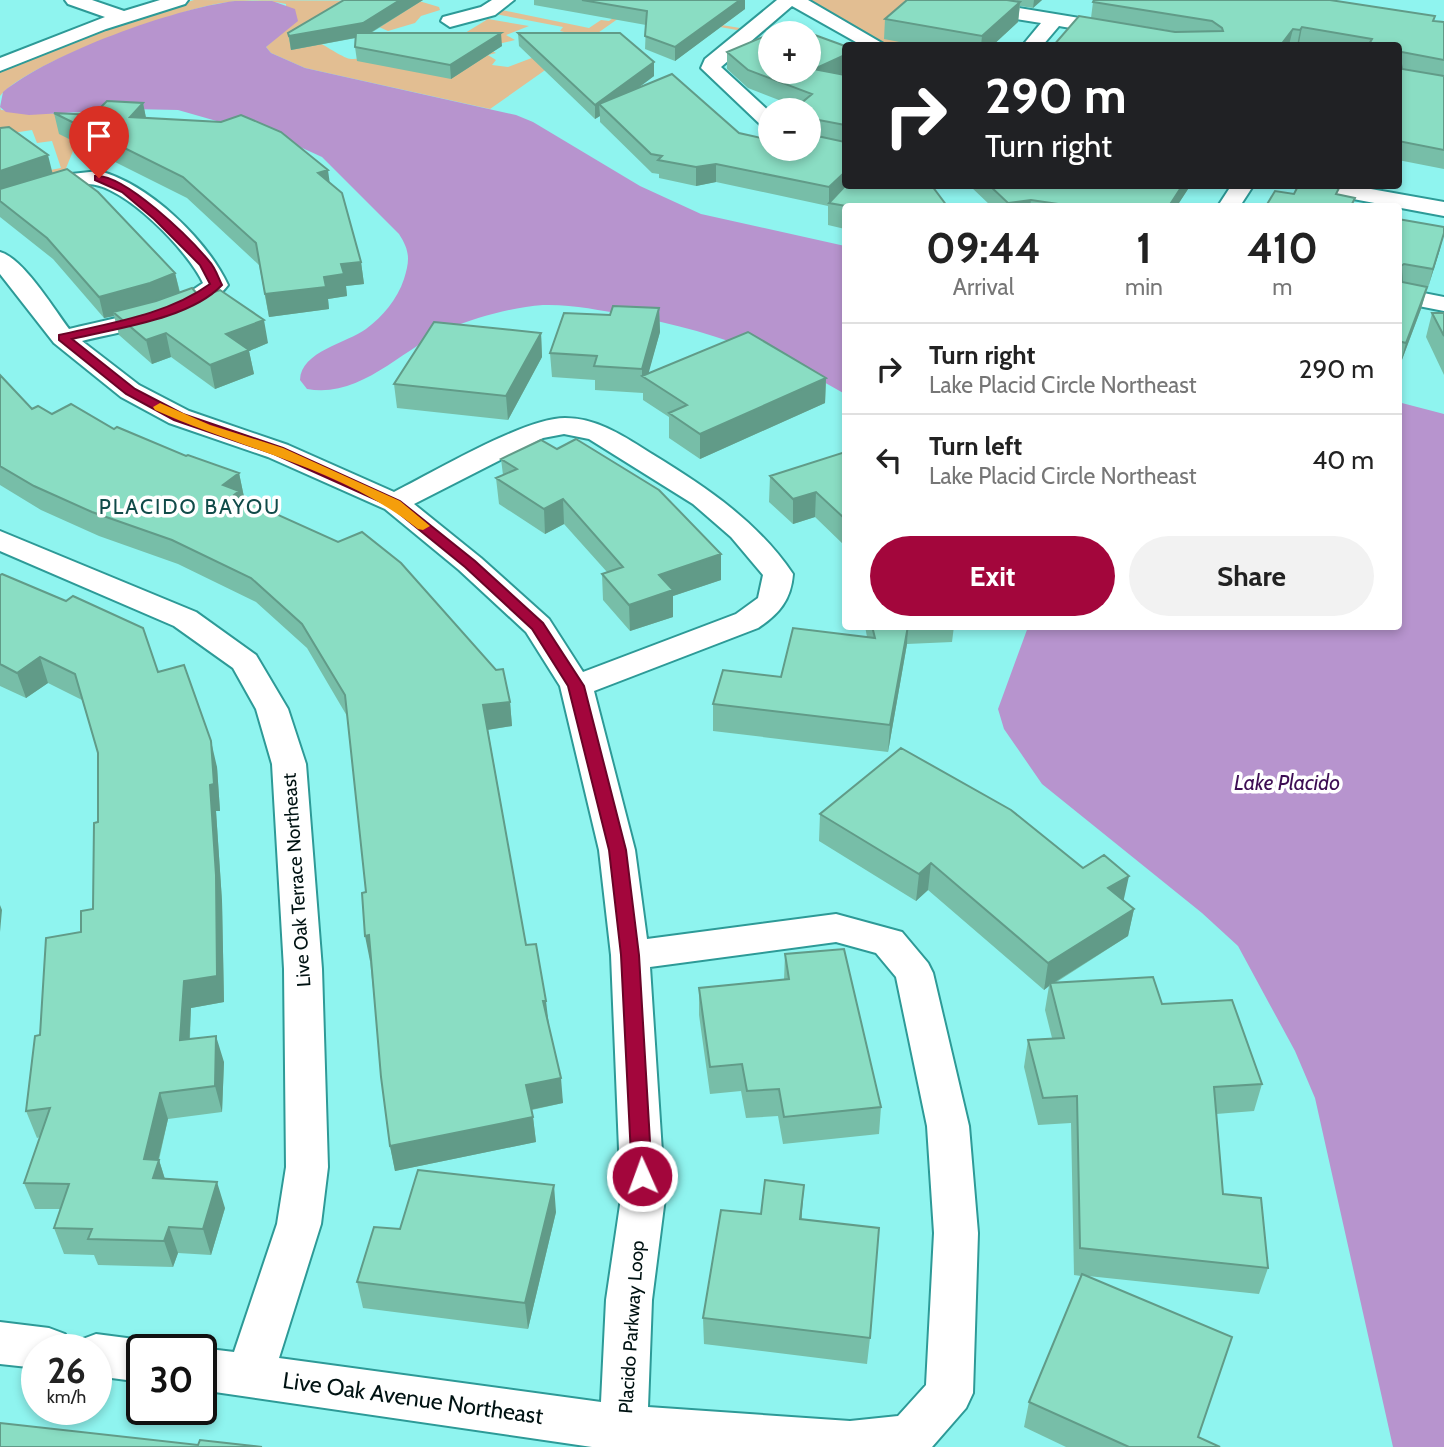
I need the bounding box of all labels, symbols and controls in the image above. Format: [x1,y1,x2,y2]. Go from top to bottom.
map controls [758,21,821,161]
button: + [758,21,821,84]
text: 290 m [985,66,1127,125]
icon: right [870,70,961,161]
button: − [758,98,821,161]
pin [69,106,129,178]
icon: arrive [80,117,118,155]
text: Turn right [985,126,1112,165]
text: 09:44 [926,222,1041,274]
text: 1 [1136,222,1152,274]
text: 410 [1247,222,1318,274]
text: Arrival [953,273,1014,301]
text: min [1125,273,1163,301]
text: m [1272,273,1293,301]
text: Turn right [929,339,1035,371]
icon: right [870,350,908,388]
text: 290 m [1299,353,1374,385]
text: Lake Placid Circle Northeast [929,371,1197,399]
text: Turn left [929,430,1022,462]
icon: left [870,441,908,479]
text: 40 m [1312,444,1374,476]
text: Lake Placid Circle Northeast [929,462,1197,490]
district label: PLACIDO BAYOU [99,494,281,519]
button: Exit [870,536,1115,616]
button: Share [1129,536,1374,616]
water label: Lake Placido [1234,770,1340,795]
street label: Live Oak Terrace Northeast [278,772,315,988]
position arrow [605,1139,679,1213]
street label: Placido Parkway Loop [614,1240,649,1414]
speed limit sign: 30 [126,1334,217,1425]
text: 26 [47,1349,86,1392]
street label: Live Oak Avenue Northeast [281,1366,545,1430]
text: km/h [47,1386,86,1408]

